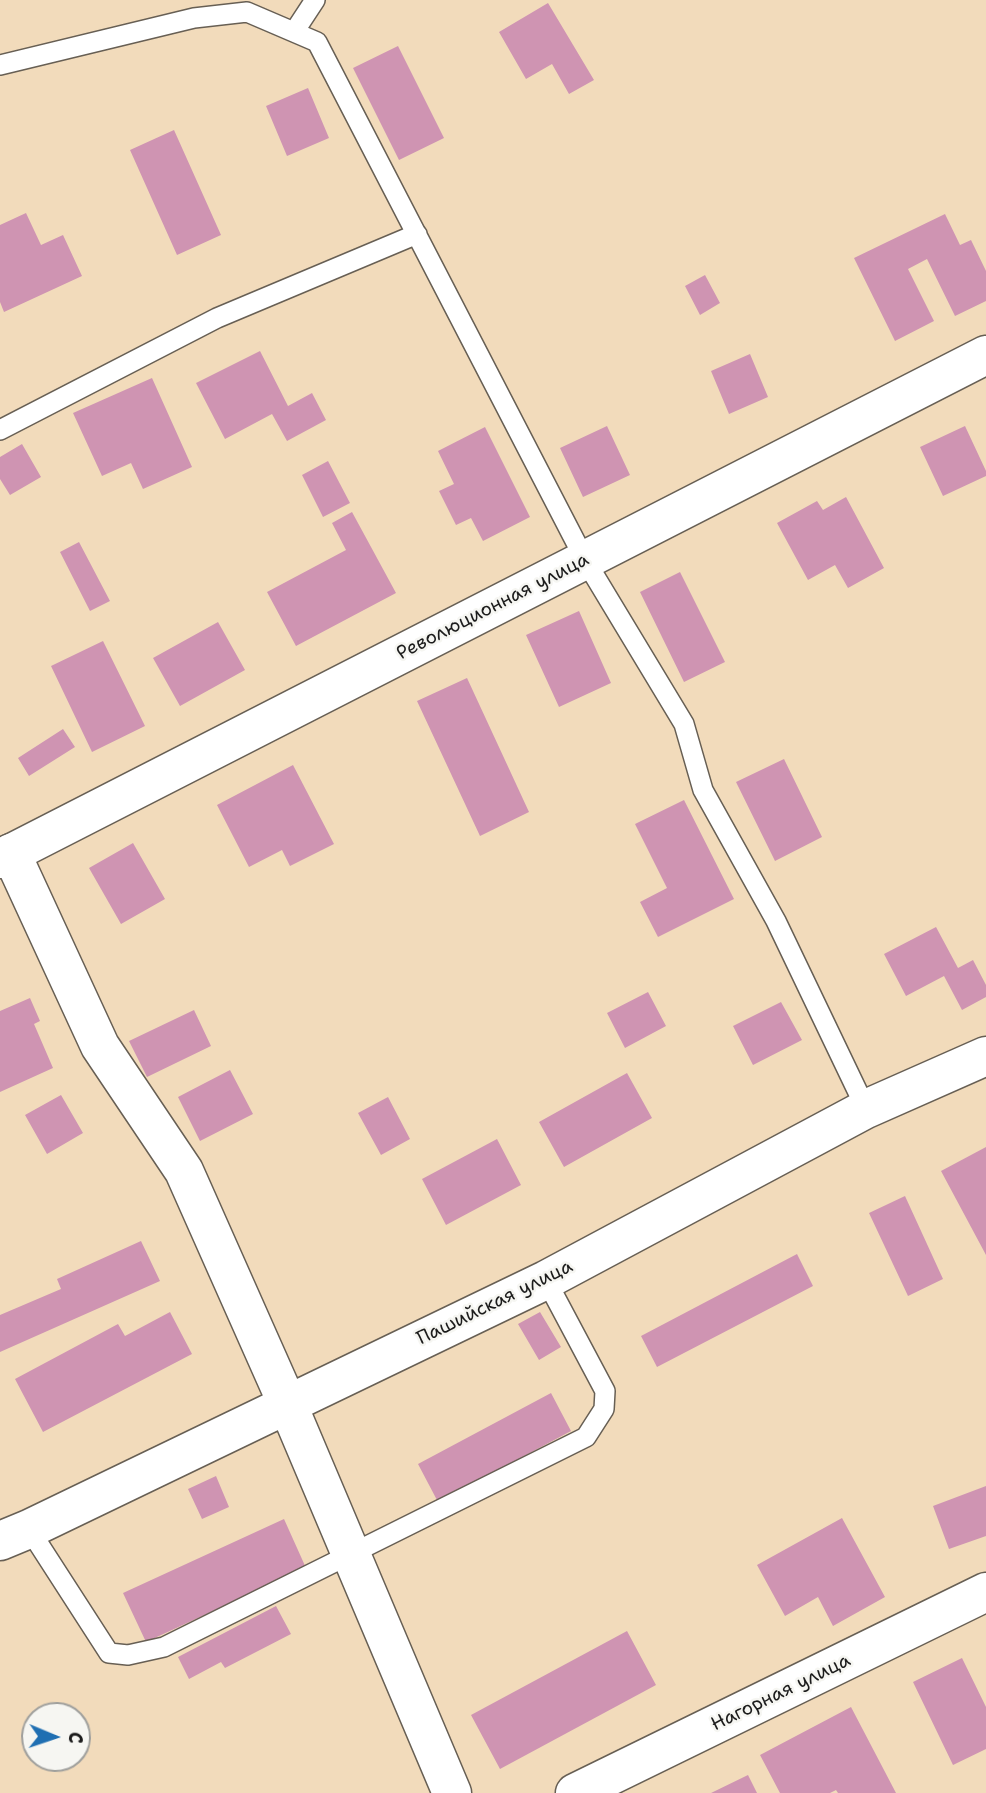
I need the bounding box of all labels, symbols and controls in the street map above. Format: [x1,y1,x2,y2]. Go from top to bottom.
street label: Революционная улица [393,549,593,665]
street label: Пашийская улица [413,1255,577,1351]
street label: Нагорная улица [708,1649,854,1737]
north arrow [21,1702,91,1772]
text: С [63,1731,88,1744]

